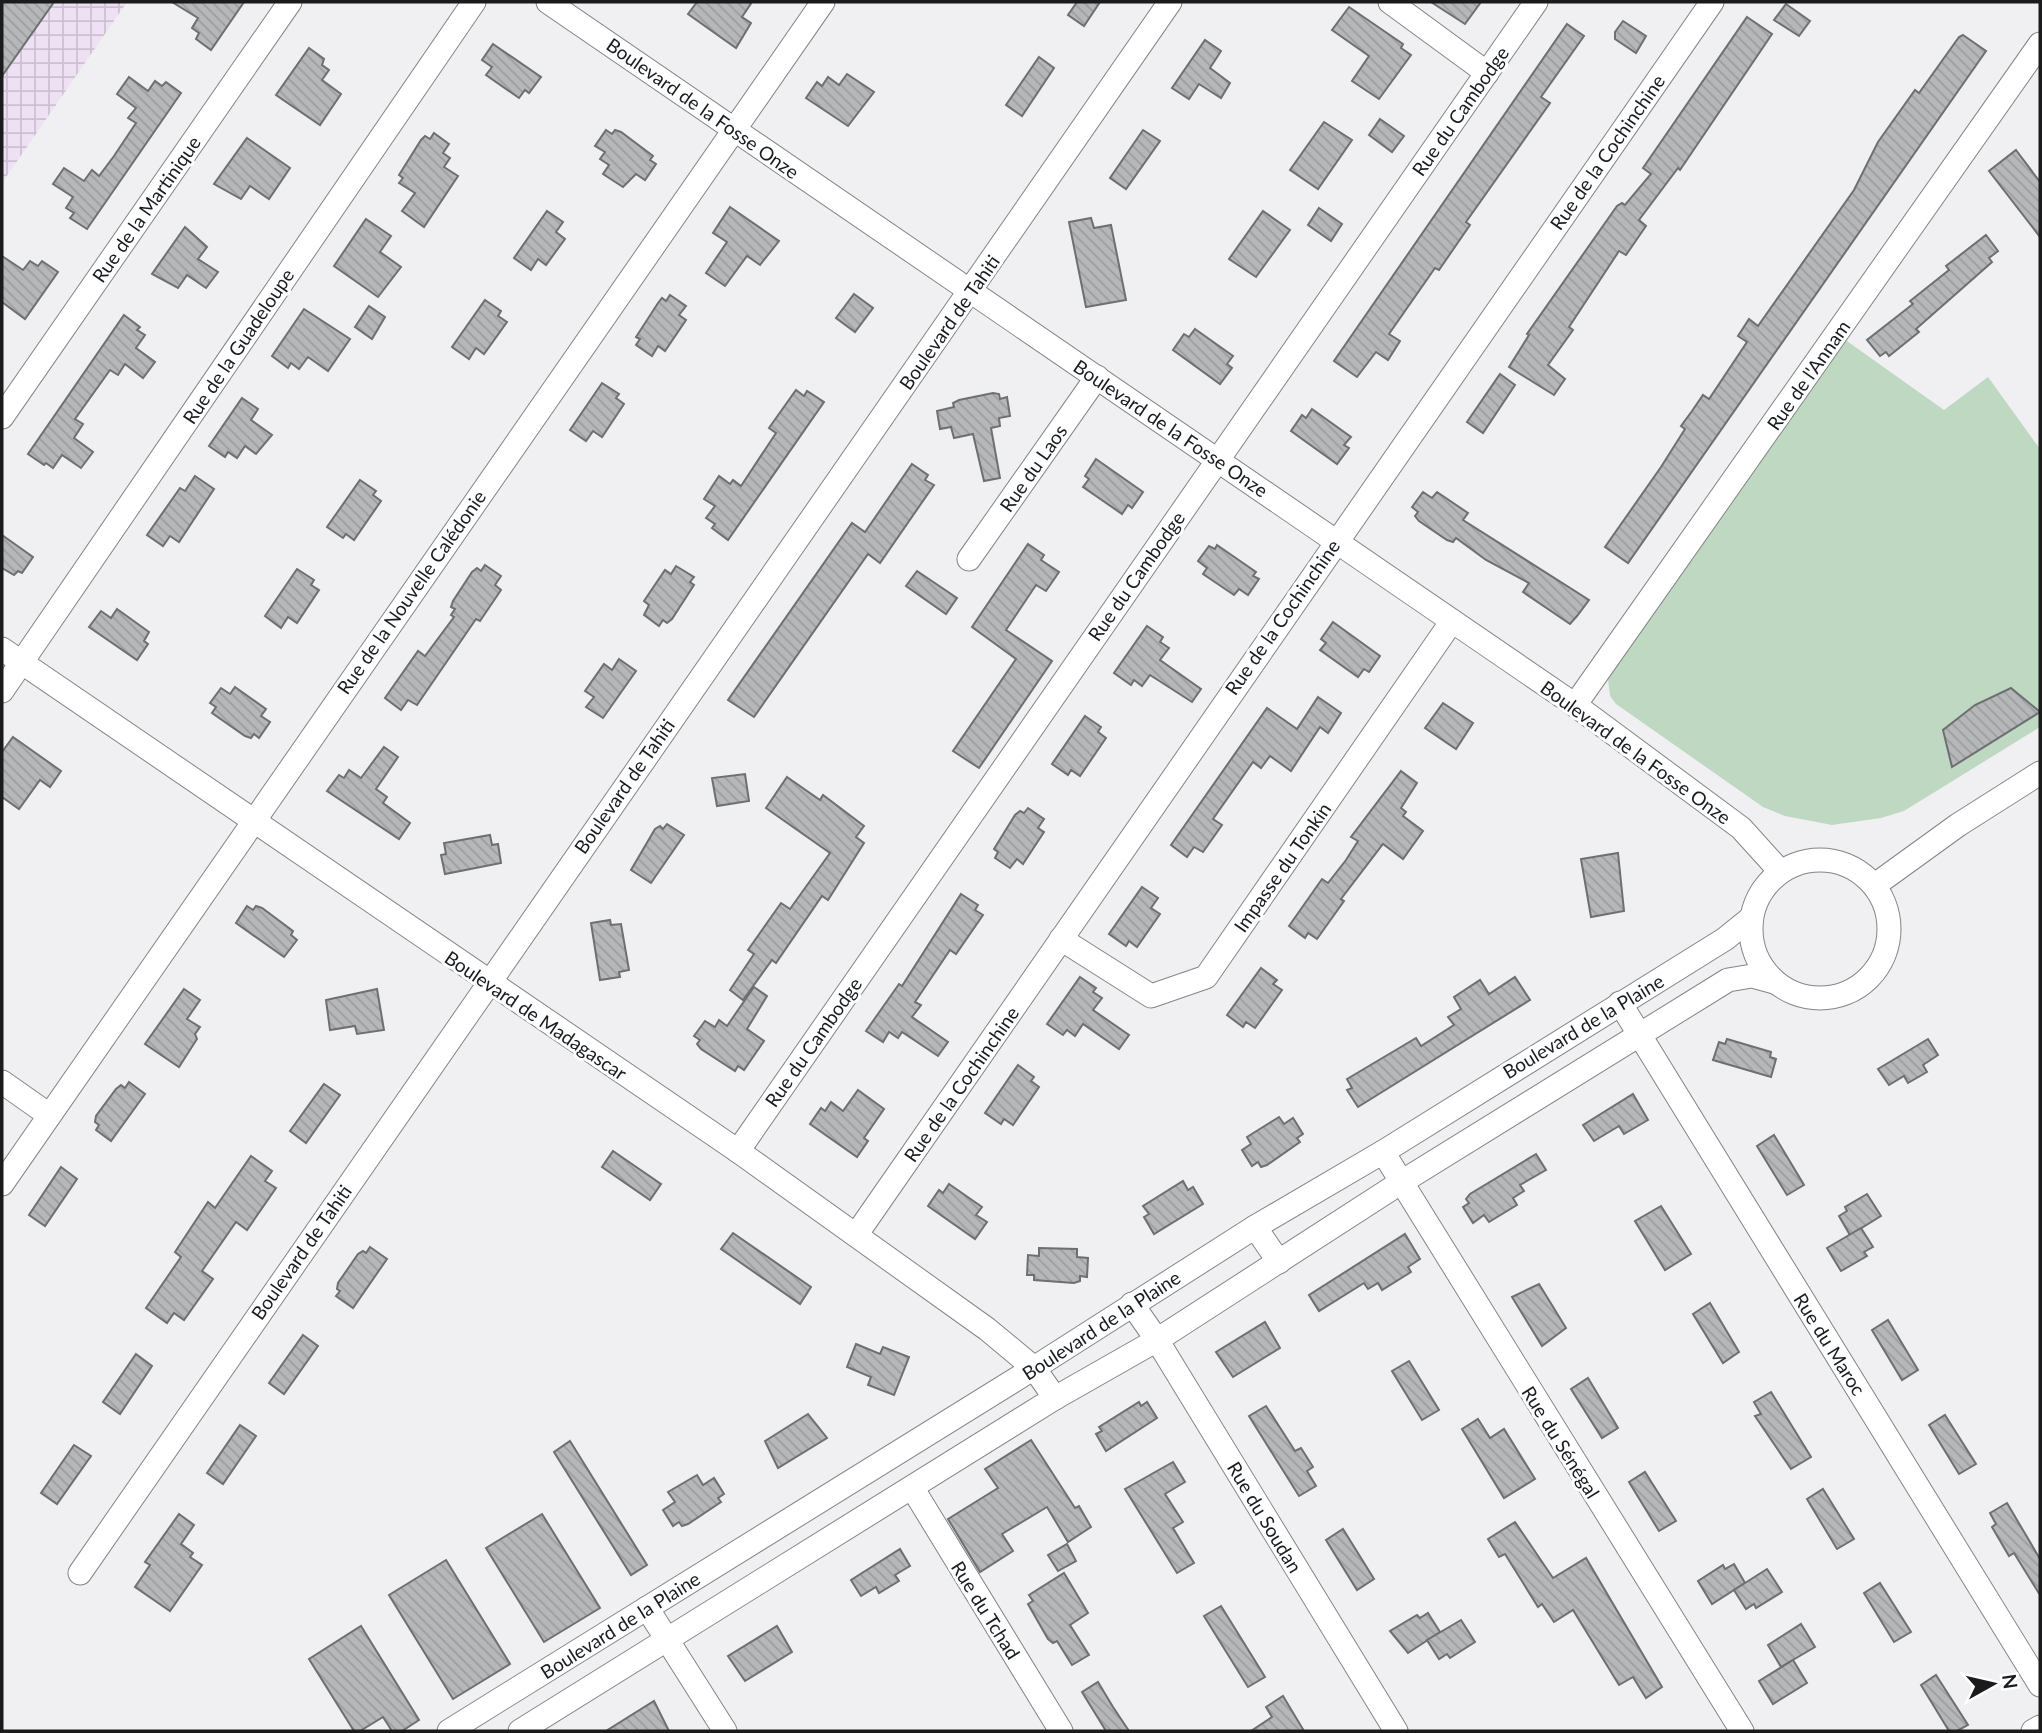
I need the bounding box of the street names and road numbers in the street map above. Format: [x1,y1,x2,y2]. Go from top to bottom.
street label: Boulevard de la Fosse Onze [602,33,804,183]
street label: Rue du Cambodge [1407,42,1513,180]
street label: Rue de la Cochinchine [1545,70,1669,234]
street label: Rue de la Martinique [87,131,205,287]
street label: Boulevard de Tahiti [894,250,1004,394]
street label: Rue de la Guadeloupe [177,264,299,428]
street label: Rue de l'Annam [1762,316,1854,434]
street label: Boulevard de la Fosse Onze [1070,354,1272,502]
street label: Rue du Laos [995,420,1071,516]
street label: Rue de la Nouvelle Calédonie [332,486,490,698]
street label: Rue du Cambodge [1083,507,1189,645]
street label: Rue de la Cochinchine [1220,535,1344,699]
street label: Boulevard de la Fosse Onze [1536,675,1736,829]
street label: Boulevard de Tahiti [569,714,679,858]
street label: Impasse du Tonkin [1229,798,1335,936]
street label: Boulevard de Madagascar [441,946,631,1084]
street label: Boulevard de la Plaine [1498,969,1668,1083]
street label: Rue du Cambodge [760,973,866,1111]
street label: Rue de la Cochinchine [899,1002,1023,1166]
street label: Boulevard de Tahiti [246,1180,356,1324]
street label: Boulevard de la Plaine [1018,1265,1184,1385]
street label: Rue du Maroc [1789,1289,1871,1399]
street label: Rue du Sénégal [1517,1382,1605,1502]
street label: Rue du Soudan [1223,1457,1307,1577]
street label: Rue du Tchad [947,1557,1025,1663]
street label: Boulevard de la Plaine [536,1567,704,1683]

